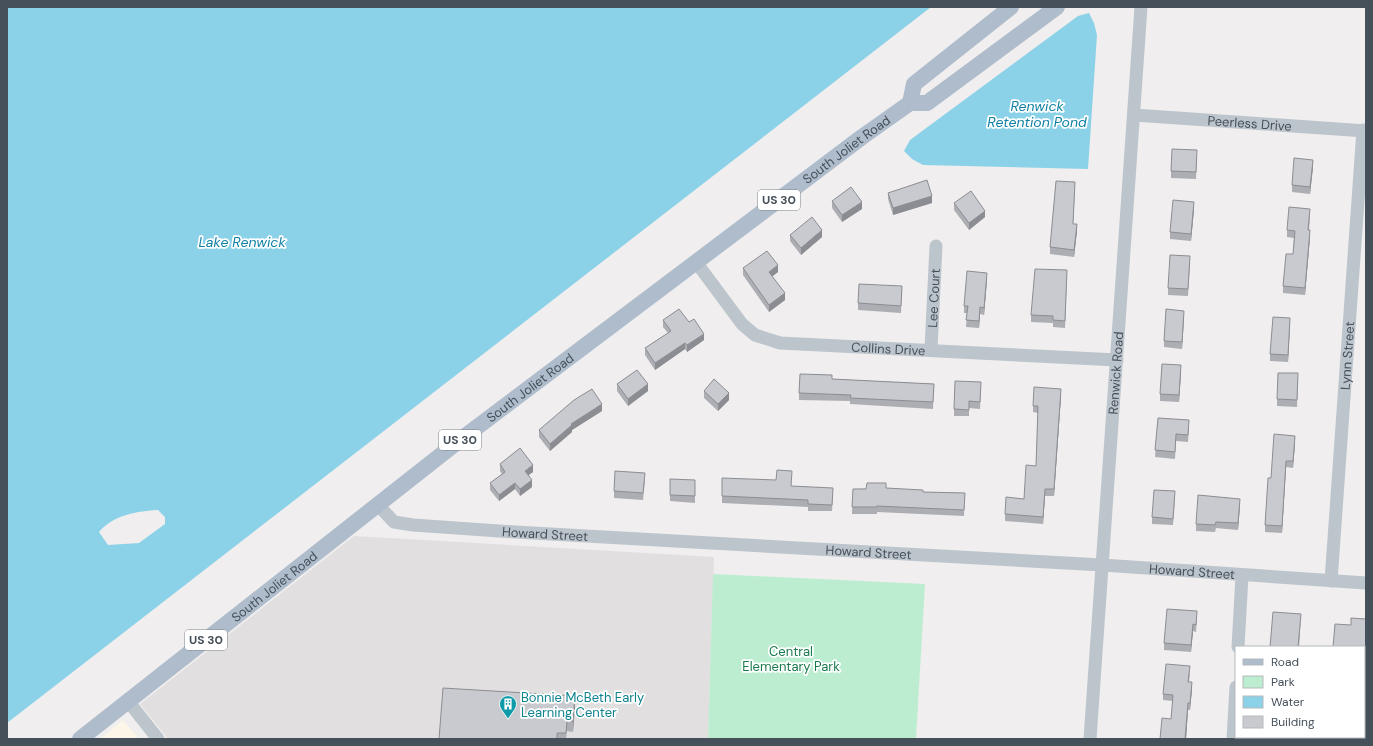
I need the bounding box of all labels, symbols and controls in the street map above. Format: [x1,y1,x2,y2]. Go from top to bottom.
water label: Renwick Retention Pond [987,97,1087,131]
street label: South Joliet Road [799,111,894,187]
street label: Peerless Drive [1207,112,1292,134]
road number: US 30 [758,190,800,210]
water label: Lake Renwick [198,233,286,251]
street label: Lee Court [924,268,943,328]
street label: Lynn Street [1336,321,1358,390]
street label: Renwick Road [1104,331,1127,415]
street label: Collins Drive [851,338,926,359]
street label: South Joliet Road [483,349,577,426]
road number: US 30 [439,430,481,450]
street label: Howard Street [502,523,589,545]
street label: Howard Street [825,541,912,563]
street label: South Joliet Road [228,547,321,625]
street label: Howard Street [1148,560,1236,583]
road number: US 30 [185,630,227,650]
park label: Central Elementary Park [742,643,840,675]
legend [1235,646,1365,738]
text: Road [1271,654,1299,670]
text: Park [1271,674,1295,690]
place label: Bonnie McBeth Early Learning Center [521,689,644,721]
building icon: Bonnie McBeth Early Learning Center [498,694,518,719]
text: Water [1271,694,1305,710]
text: Building [1271,714,1315,730]

